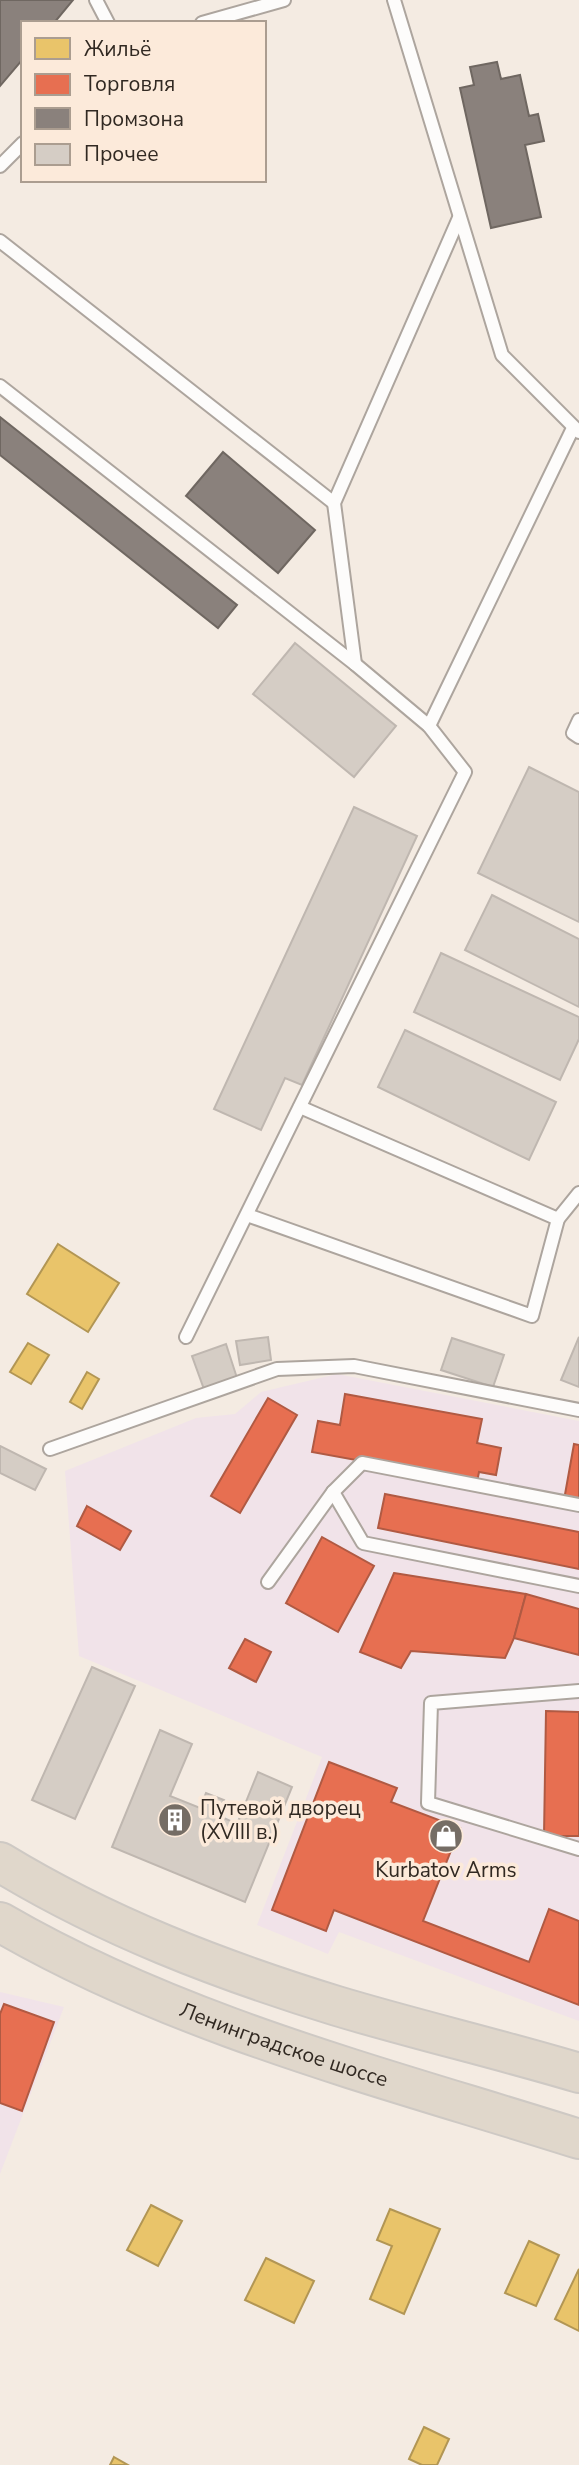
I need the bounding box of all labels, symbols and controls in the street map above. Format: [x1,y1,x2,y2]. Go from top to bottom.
legend [21,21,266,182]
text: Жильё [84,35,151,63]
text: Торговля [84,70,175,98]
text: Промзона [84,105,184,133]
text: Прочее [84,140,159,168]
place label: Путевой дворец (XVIII в.) [200,1794,361,1846]
building icon: Путевой дворец (XVIII в.) [156,1801,194,1839]
shop icon: Kurbatov Arms [427,1817,465,1855]
place label: Kurbatov Arms [375,1856,517,1884]
street label: Ленинградское шоссе [176,1996,392,2094]

